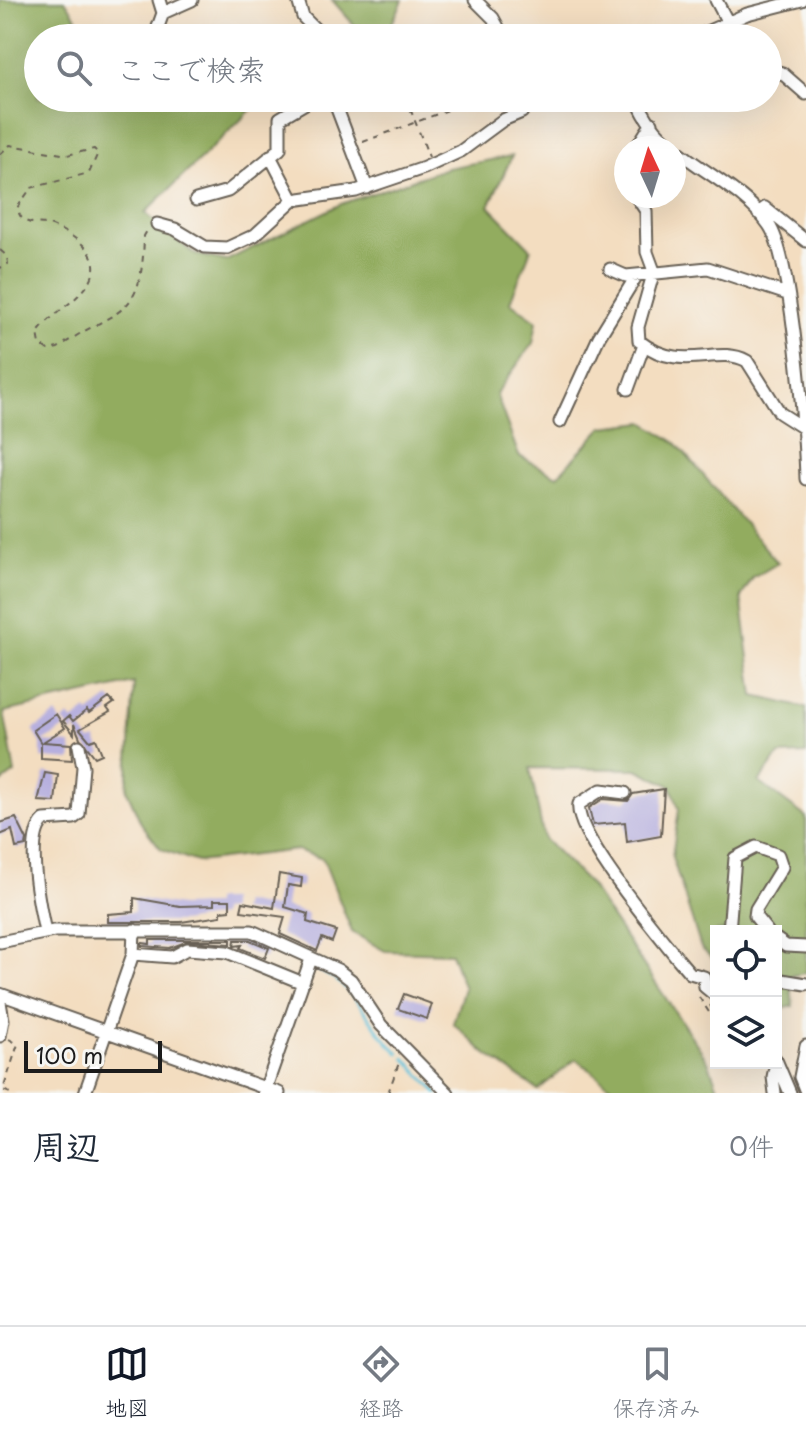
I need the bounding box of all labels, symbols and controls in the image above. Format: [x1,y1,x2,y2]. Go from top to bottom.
search box [24,24,782,112]
icon: search [52,46,96,90]
text: ここで検索 [116,46,266,91]
north arrow [614,136,686,208]
map controls [710,925,782,1069]
button: locate [710,925,782,997]
button: layers [710,997,782,1069]
scale bar [24,1037,162,1073]
text: 100 m [36,1038,103,1071]
text: 周辺 [32,1119,100,1171]
text: 0件 [729,1126,774,1165]
tab: 地図 [105,1342,149,1423]
tab: 経路 [359,1342,403,1423]
tab: 保存済み [613,1342,701,1423]

